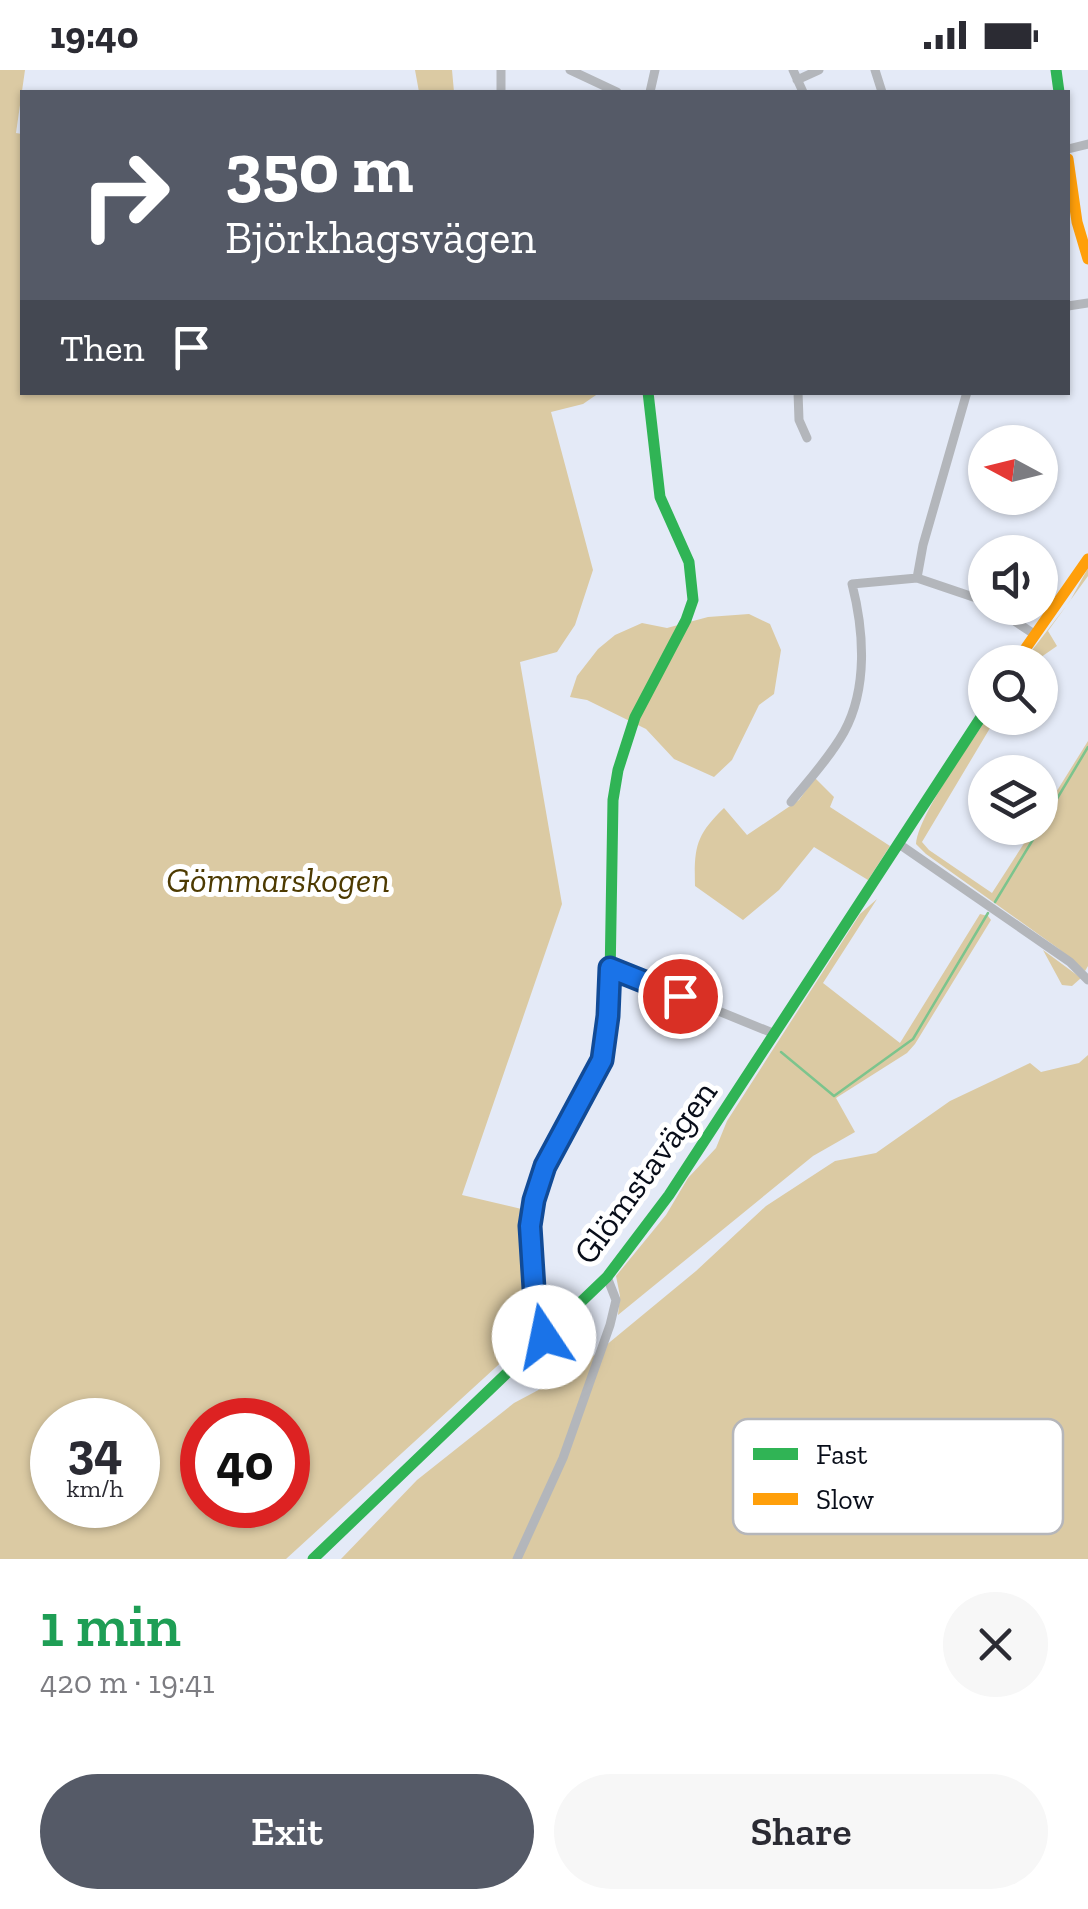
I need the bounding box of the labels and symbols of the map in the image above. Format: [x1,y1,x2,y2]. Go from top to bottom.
north arrow [968,425,1058,515]
park label: Gömmarskogen [166,859,390,901]
pin [638,954,723,1039]
street label: Glömstavägen [564,1072,726,1272]
position arrow [492,1285,596,1389]
speed limit sign: 40 [180,1398,310,1528]
legend [733,1419,1063,1534]
text: Fast [816,1438,868,1471]
text: Slow [816,1483,874,1516]

